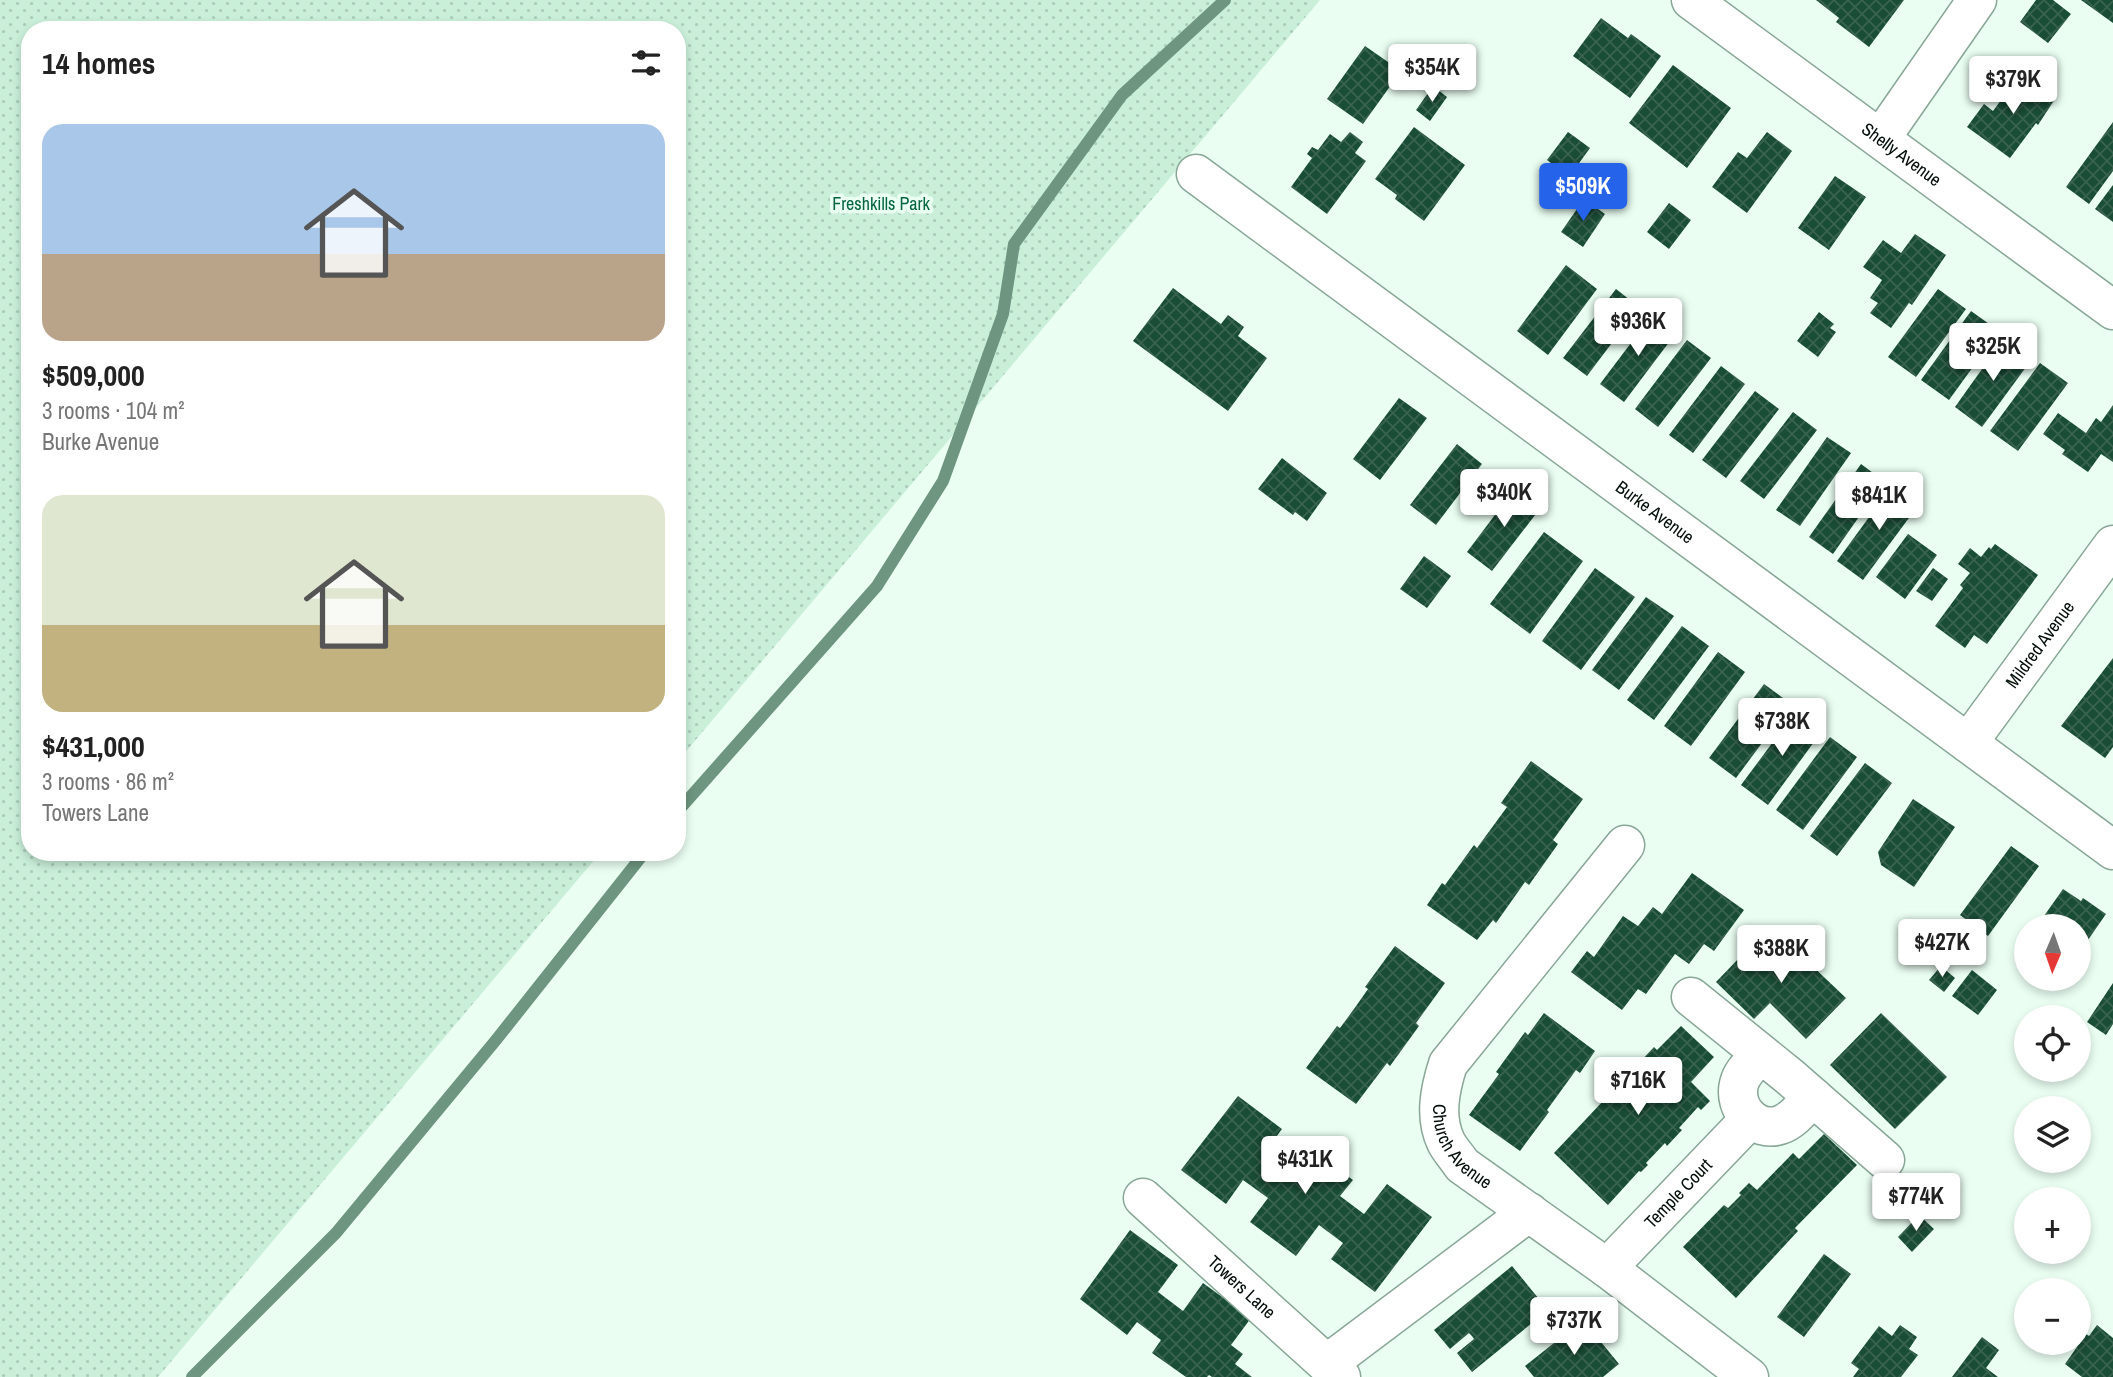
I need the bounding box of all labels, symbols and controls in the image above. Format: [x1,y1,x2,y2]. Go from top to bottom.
text: 14 homes [42,43,156,83]
icon: filters [627,44,665,82]
pin: $354K [1383,44,1481,104]
text: $354K [1404,51,1460,82]
pin: $379K [1964,57,2062,116]
text: $379K [1985,63,2041,94]
street label: Shelly Avenue [1857,116,1947,192]
pin: $509K [1534,164,1632,223]
icon: home [291,170,417,296]
text: $509K [1555,170,1611,201]
park label: Freshkills Park [832,191,930,216]
pin: $936K [1589,298,1687,358]
text: $936K [1610,305,1666,336]
pin: $325K [1944,324,2042,383]
text: $325K [1965,330,2021,361]
text: $509,000 [42,355,145,395]
text: 3 rooms · 104 m² [42,395,185,426]
text: Burke Avenue [42,426,159,457]
pin: $340K [1455,470,1553,529]
pin: $841K [1830,472,1928,532]
street label: Burke Avenue [1611,475,1699,549]
text: $340K [1476,476,1532,507]
text: $841K [1851,479,1907,510]
icon: home [291,541,417,667]
street label: Mildred Avenue [1999,596,2080,693]
pin: $738K [1733,698,1831,758]
text: $738K [1754,705,1810,736]
text: $431,000 [42,726,145,766]
text: 3 rooms · 86 m² [42,766,174,797]
text: Towers Lane [42,797,149,828]
north arrow [2014,914,2091,990]
map controls [2014,914,2091,1355]
pin: $427K [1893,920,1991,979]
pin: $388K [1732,926,1830,985]
text: $427K [1914,926,1970,957]
text: $388K [1753,932,1809,963]
button: locate [2014,1005,2091,1082]
pin: $716K [1589,1058,1687,1117]
text: $716K [1610,1064,1666,1095]
button: layers [2014,1096,2091,1173]
street label: Church Avenue [1427,1104,1497,1194]
pin: $431K [1256,1136,1354,1196]
text: $431K [1277,1143,1333,1174]
street label: Temple Court [1639,1153,1717,1234]
pin: $774K [1867,1174,1965,1233]
text: $774K [1888,1180,1944,1211]
button: + [2014,1187,2091,1264]
street label: Towers Lane [1203,1249,1281,1324]
button: − [2014,1278,2091,1355]
pin: $737K [1525,1298,1623,1357]
text: $737K [1546,1304,1602,1335]

